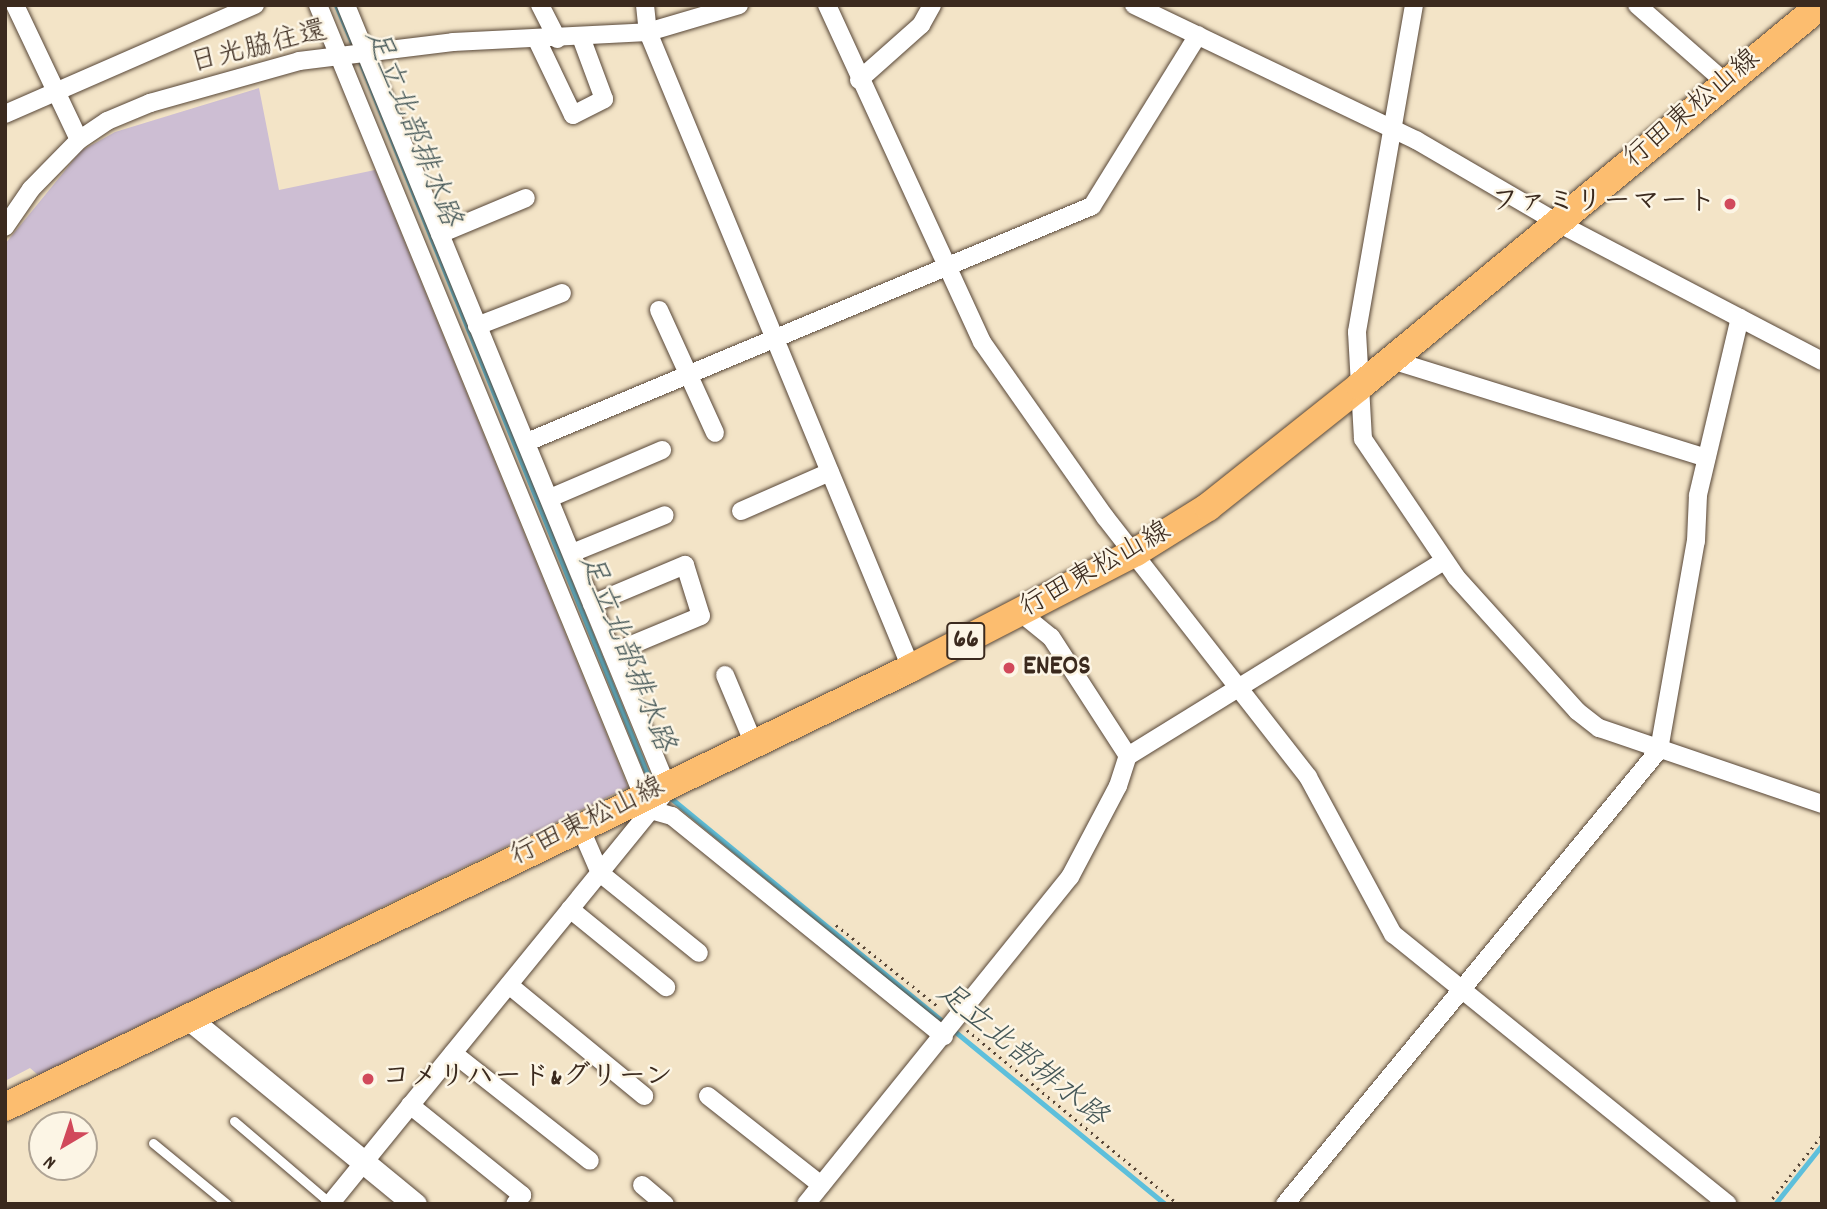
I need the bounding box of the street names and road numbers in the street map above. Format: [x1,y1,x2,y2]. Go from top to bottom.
street label: 日光脇往還 [187,16,331,82]
street label: 行田東松山線 [1618,43,1768,177]
street label: 行田東松山線 [1014,516,1178,626]
road number: 66 [945,618,987,664]
street label: 行田東松山線 [505,771,671,875]

